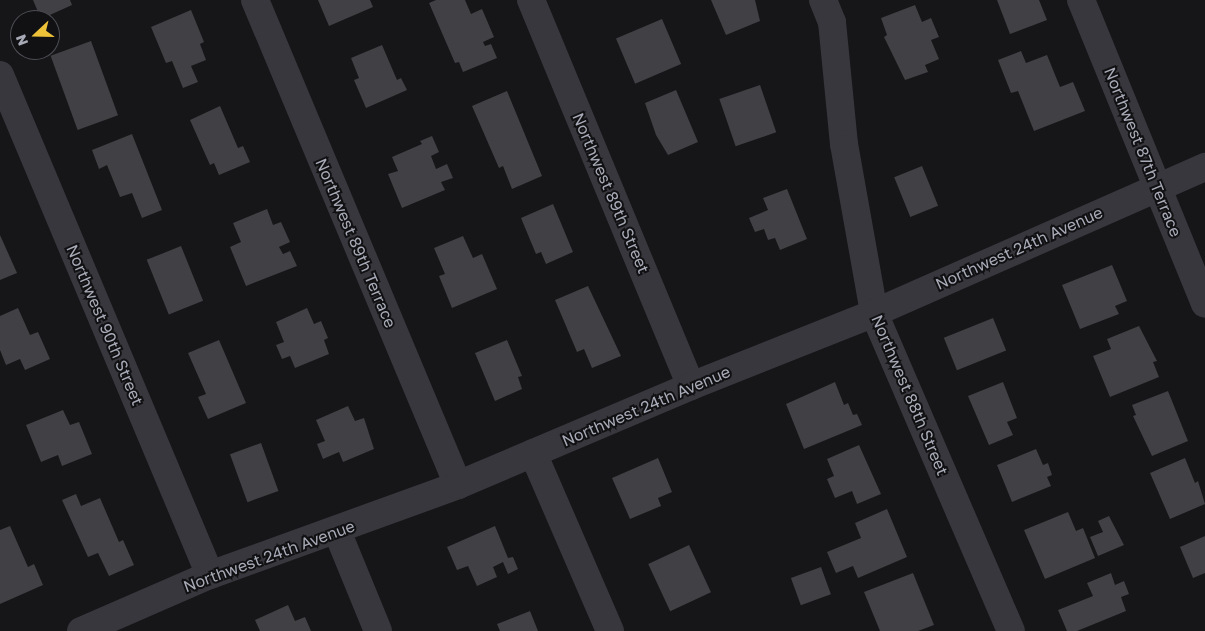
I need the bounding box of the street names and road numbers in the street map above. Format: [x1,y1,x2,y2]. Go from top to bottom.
street label: Northwest 87th Terrace [1100,65,1186,239]
street label: Northwest 89th Street [568,110,654,276]
street label: Northwest 89th Terrace [312,155,400,331]
street label: Northwest 24th Avenue [932,202,1106,294]
street label: Northwest 90th Street [62,242,148,408]
street label: Northwest 88th Street [867,312,953,478]
street label: Northwest 24th Avenue [559,362,733,450]
street label: Northwest 24th Avenue [181,516,357,596]

